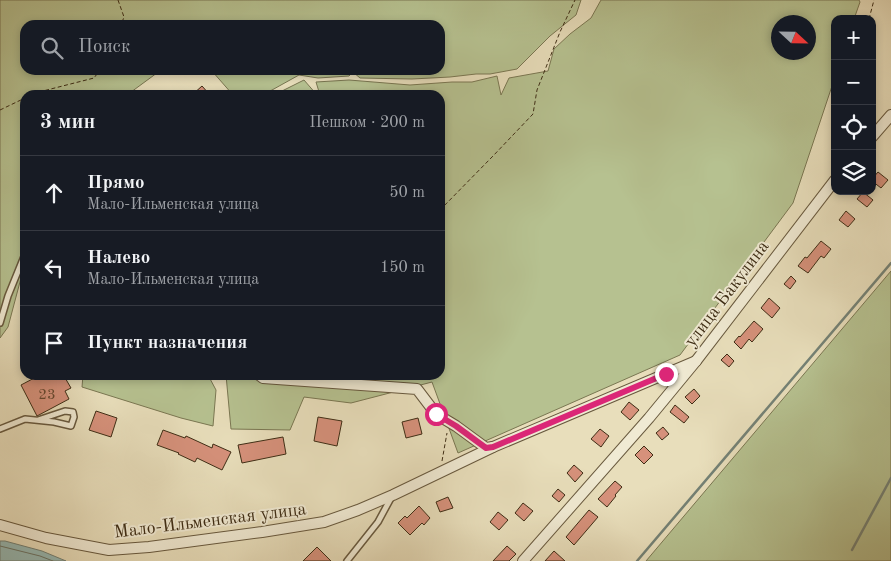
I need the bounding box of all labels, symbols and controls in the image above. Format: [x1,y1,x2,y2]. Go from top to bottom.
north arrow [771,15,816,60]
map controls [831,15,876,195]
button: + [831,15,876,60]
search box [20,20,445,75]
icon: search [38,34,66,62]
text: Поиск [78,38,130,57]
button: − [831,60,876,105]
button: locate [831,105,876,150]
text: 3 мин [40,112,95,133]
text: Пешком · 200 m [309,115,425,131]
button: layers [831,150,876,195]
text: Прямо [87,174,145,193]
icon: ahead [40,179,68,207]
text: 50 m [389,185,425,201]
text: Мало-Ильменская улица [87,197,259,213]
street label: улица Бакулина [681,237,773,350]
text: Налево [87,249,150,268]
icon: left [40,254,68,282]
text: 150 m [380,260,425,276]
text: Мало-Ильменская улица [87,272,259,288]
icon: arrive [40,329,68,357]
text: Пункт назначения [87,334,247,353]
route end [655,363,678,386]
house number: 23 [38,388,56,403]
route start [425,403,448,426]
street label: Мало-Ильменская улица [113,500,307,542]

